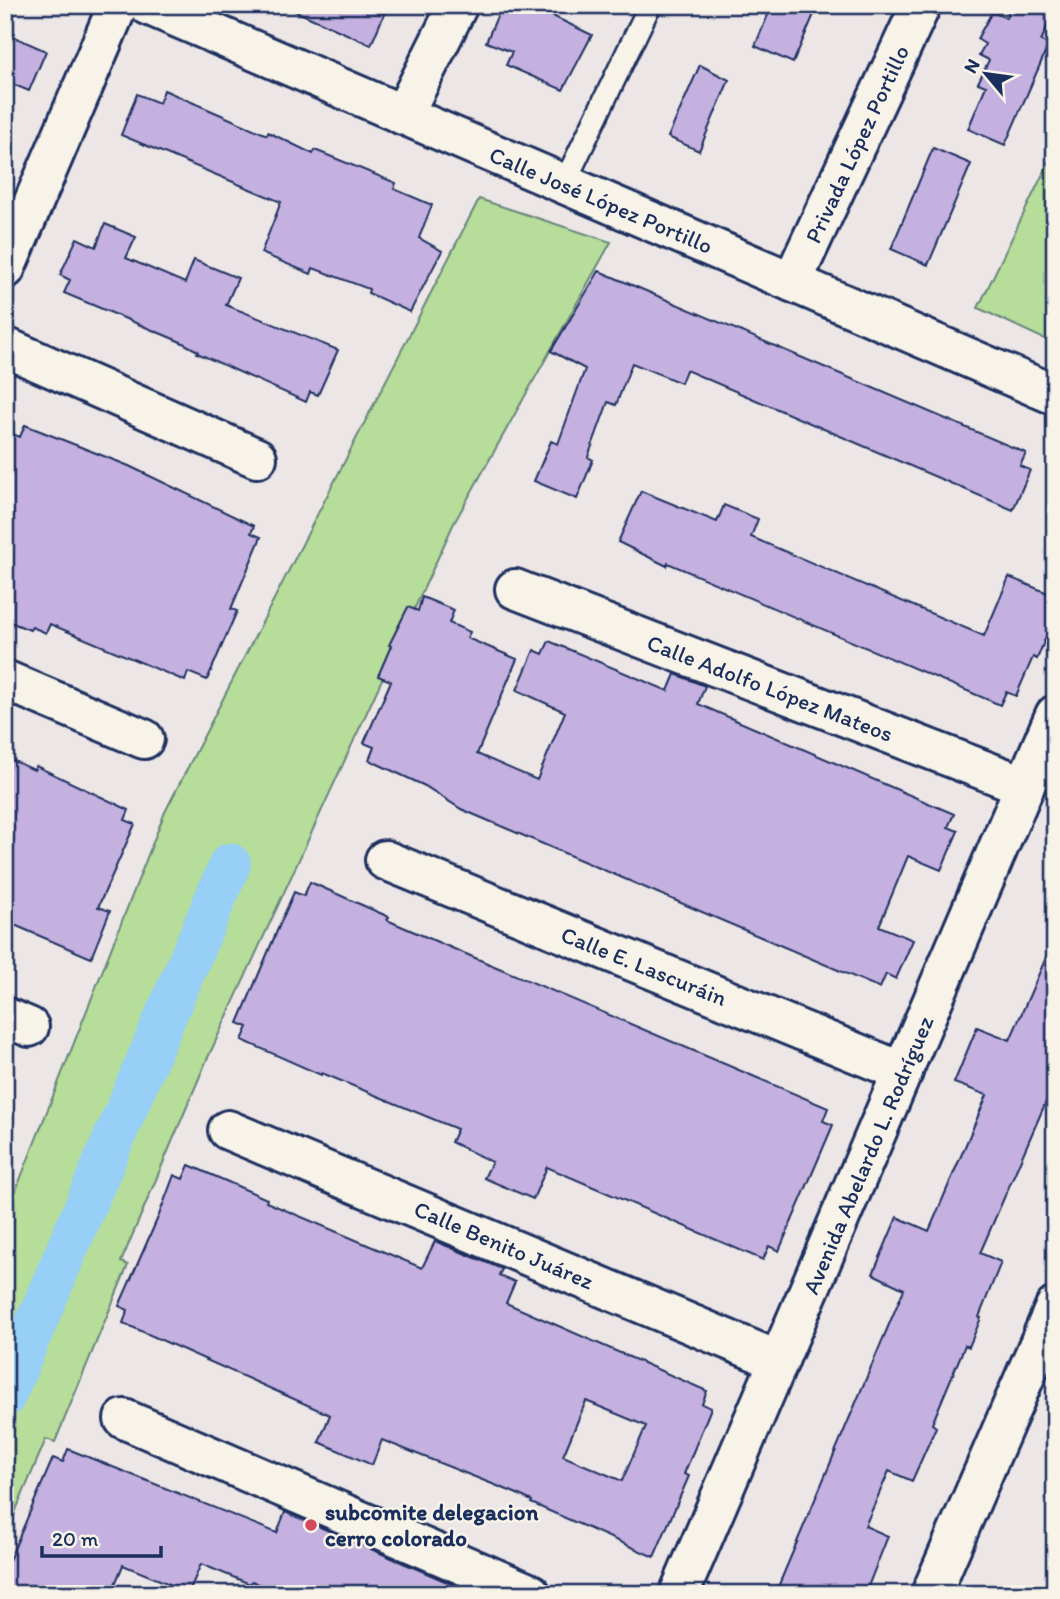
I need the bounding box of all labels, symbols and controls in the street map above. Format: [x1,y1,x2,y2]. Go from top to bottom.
north arrow [951,38,1021,108]
street label: Privada López Portillo [799,41,915,247]
text: N [958,55,985,77]
street label: Calle José López Portillo [485,140,717,260]
street label: Calle Adolfo López Mateos [643,628,897,748]
street label: Calle E. Lascuráin [557,920,731,1012]
street label: Avenida Abelardo L. Rodríguez [797,1011,940,1298]
street label: Calle Benito Juárez [410,1195,598,1296]
place label: subcomite delegacion cerro colorado [325,1498,539,1552]
scale bar [42,1515,161,1559]
marker: subcomite delegacion cerro colorado [303,1517,319,1533]
text: 20 m [52,1526,99,1551]

